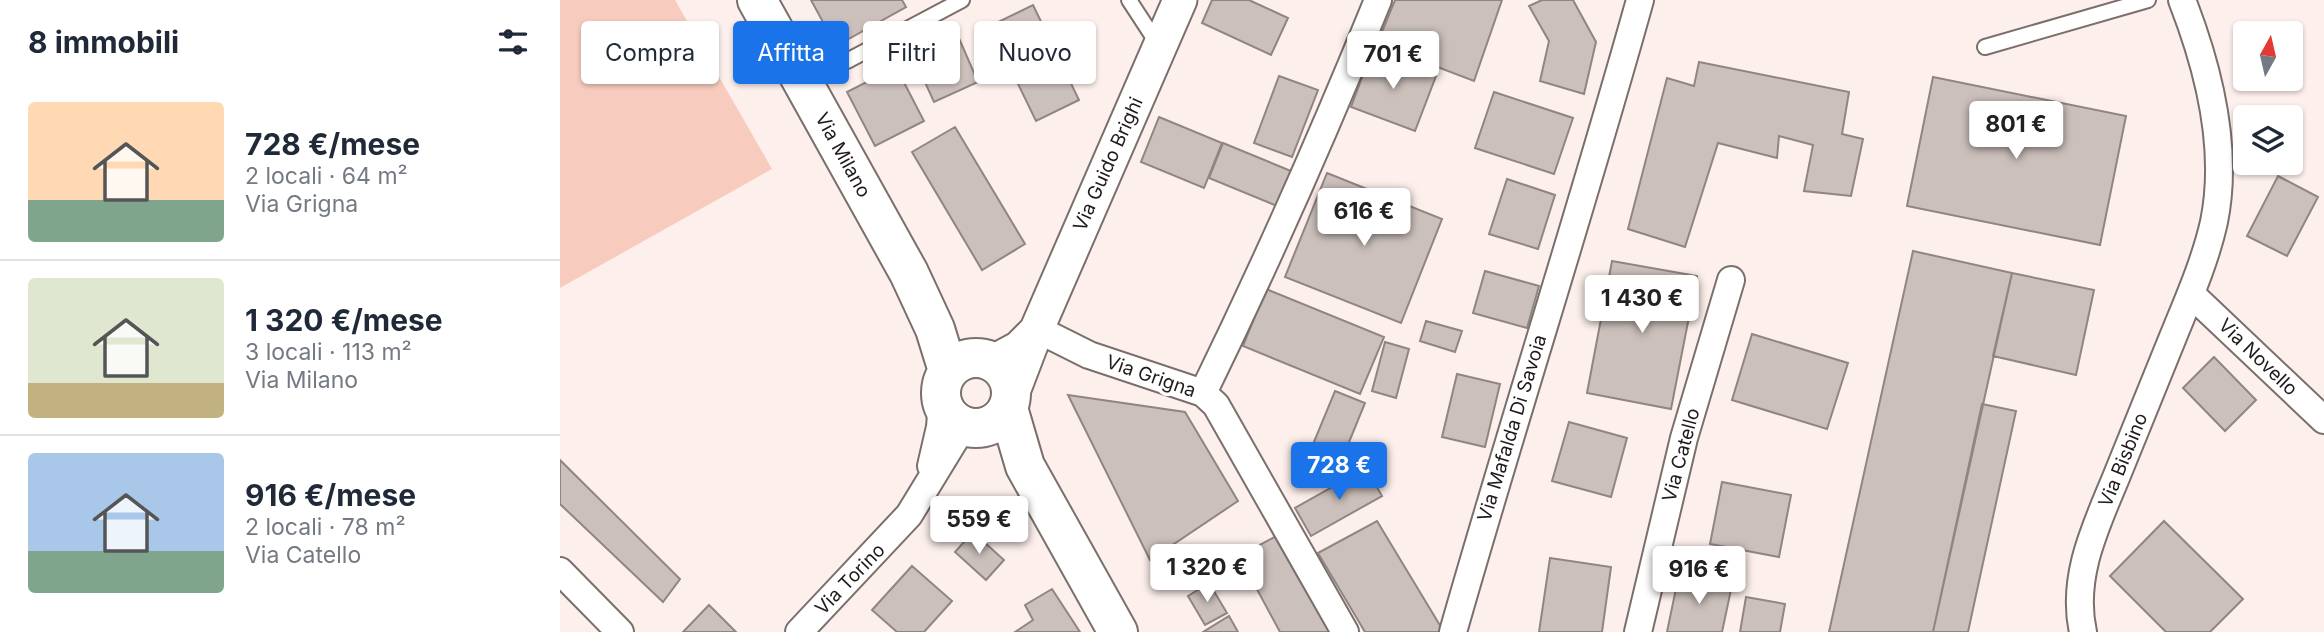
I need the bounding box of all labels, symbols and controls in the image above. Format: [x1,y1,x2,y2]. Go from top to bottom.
chip: Compra [581,21,719,84]
chip: Affitta [733,21,849,84]
chip: Filtri [863,21,960,84]
chip: Nuovo [974,21,1096,84]
north arrow [2233,21,2303,91]
map controls [2233,21,2303,175]
icon: filters [494,23,532,61]
text: 8 immobili [28,24,179,60]
pin: 701 € [1344,32,1442,91]
text: 701 € [1363,40,1423,68]
street label: Via Guido Brighi [1068,94,1148,234]
pin: 801 € [1967,102,2065,161]
button: layers [2233,105,2303,175]
street label: Via Milano [810,109,876,201]
text: 801 € [1985,110,2047,138]
text: 728 €/mese [245,126,420,162]
icon: home [84,130,168,214]
text: 2 locali · 64 m² [245,162,408,190]
pin: 616 € [1315,188,1413,248]
text: Via Grigna [245,190,358,218]
text: 616 € [1334,197,1394,225]
pin: 1 430 € [1577,276,1707,335]
text: 1 430 € [1601,284,1683,312]
text: 1 320 €/mese [245,302,443,338]
icon: home [84,306,168,390]
street label: Via Novello [2214,314,2302,400]
street label: Via Mafalda Di Savoia [1473,332,1551,524]
text: 3 locali · 113 m² [245,338,412,366]
street label: Via Grigna [1103,350,1199,402]
text: Via Milano [245,366,358,394]
street label: Via Catello [1657,406,1705,504]
street label: Via Bisbino [2094,409,2152,511]
pin: 728 € [1290,442,1388,502]
text: 728 € [1307,451,1371,479]
text: 916 €/mese [245,477,416,513]
icon: home [84,481,168,565]
pin: 559 € [930,496,1028,556]
text: 559 € [946,505,1012,533]
text: 2 locali · 78 m² [245,513,406,541]
street label: Via Torino [810,538,890,620]
text: Via Catello [245,541,361,569]
pin: 1 320 € [1142,544,1272,604]
pin: 916 € [1650,546,1748,606]
text: 1 320 € [1166,553,1248,581]
text: 916 € [1669,555,1729,583]

